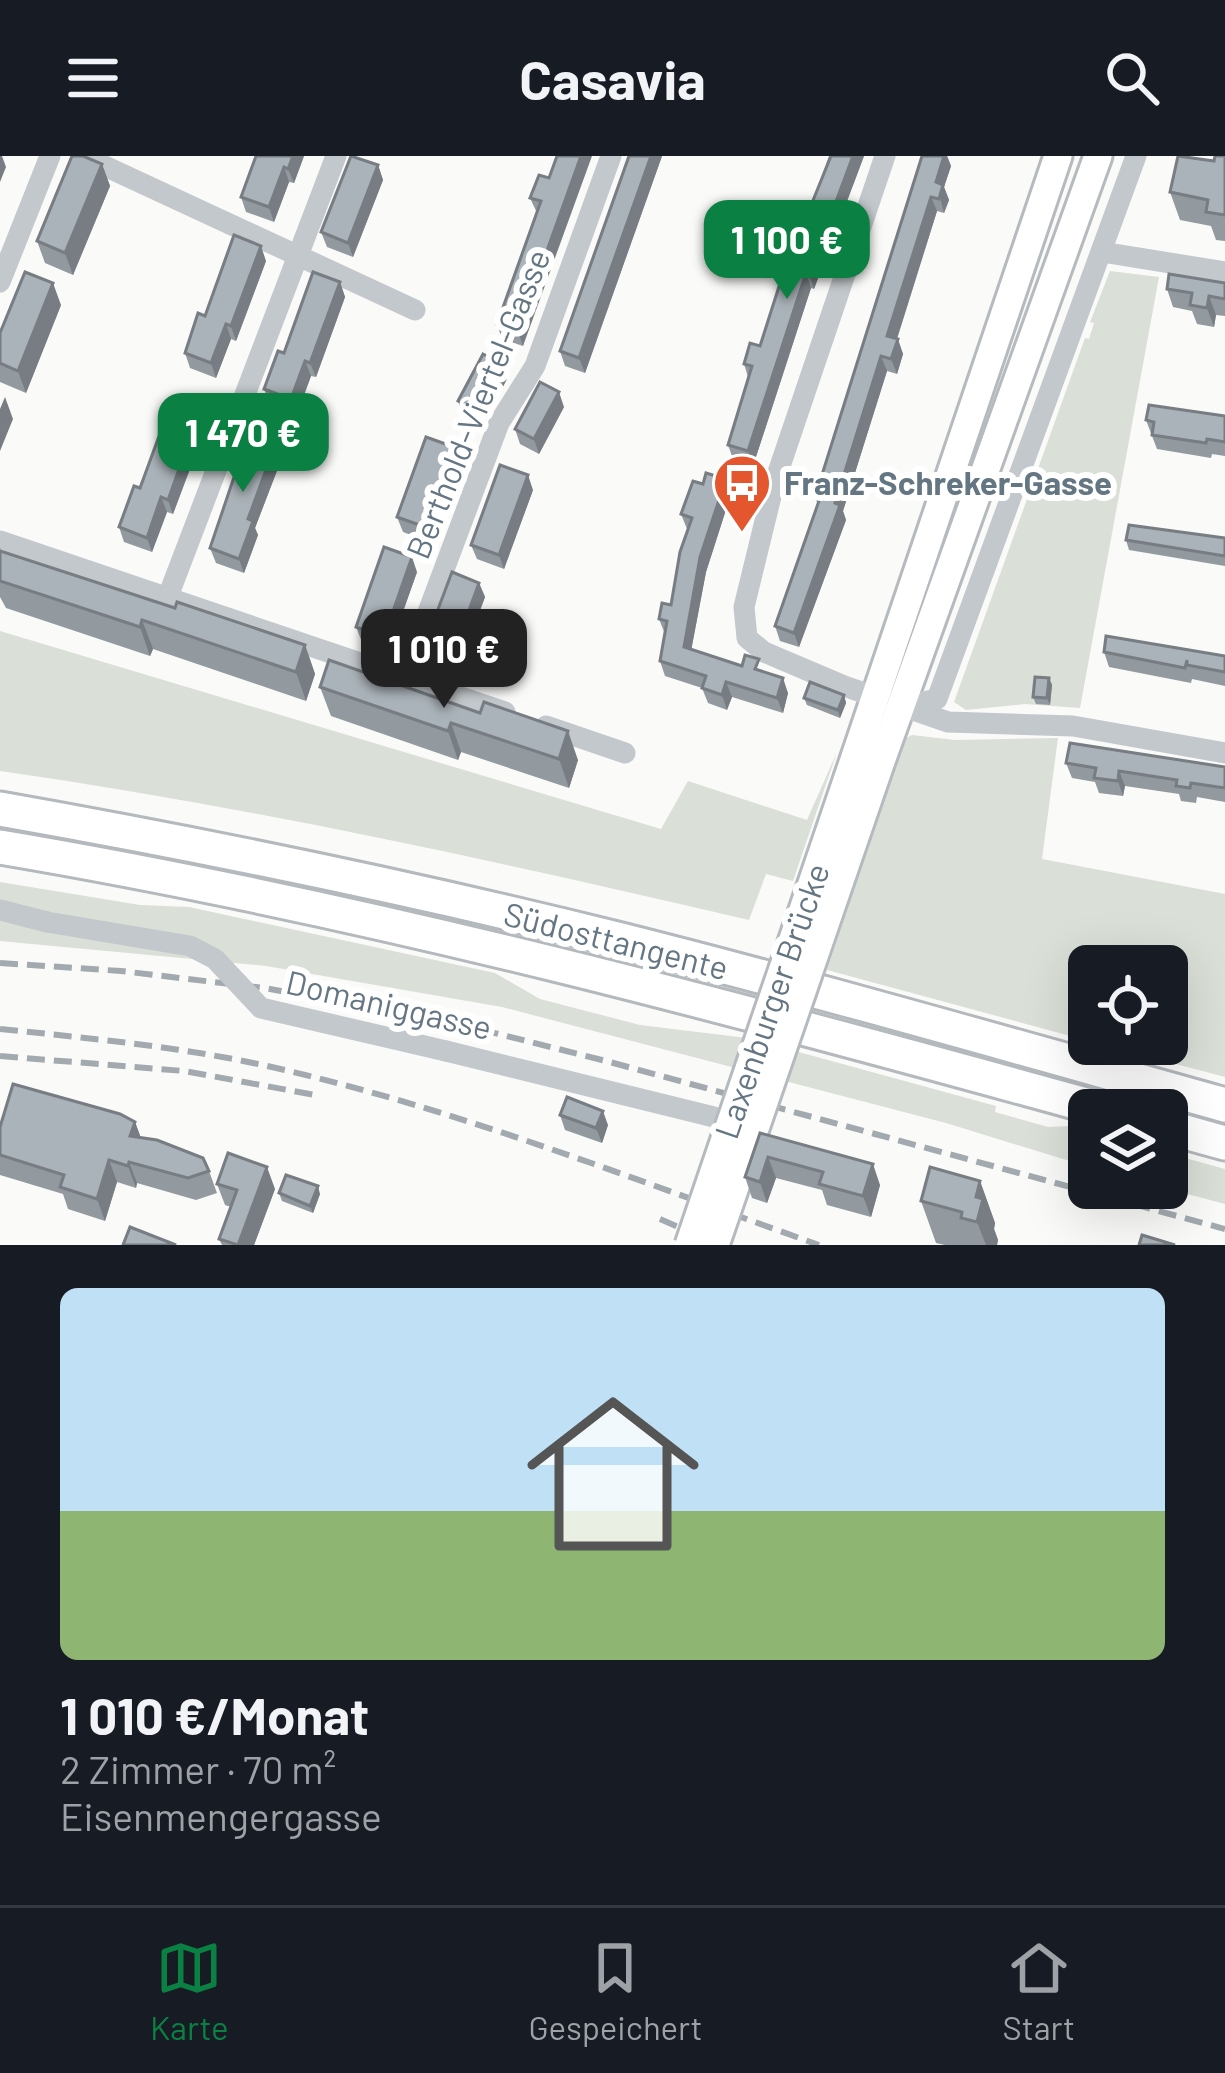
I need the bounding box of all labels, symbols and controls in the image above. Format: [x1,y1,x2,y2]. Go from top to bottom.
icon: menu [60,45,126,111]
icon: search [1099,45,1165,111]
text: Casavia [519,46,706,111]
pin: 1 100 € [676,200,898,302]
text: 1 100 € [731,215,843,262]
street label: Berthold-Viertel-Gasse [397,243,557,564]
pin: 1 470 € [132,393,354,495]
text: 1 470 € [185,408,301,455]
bus stop icon: Franz-Schreker-Gasse [711,452,773,534]
place label: Franz-Schreker-Gasse [784,462,1112,502]
pin: 1 010 € [333,609,555,711]
text: 1 010 € [388,624,500,671]
street label: Laxenburger Brücke [705,858,837,1143]
street label: Südosttangente [500,893,733,987]
map controls [1068,945,1188,1209]
button: locate [1068,945,1188,1065]
street label: Domaniggasse [283,961,496,1047]
button: layers [1068,1089,1188,1209]
icon: home [505,1366,721,1582]
text: 1 010 €/Monat [60,1684,369,1745]
text: 2 Zimmer · 70 m² [60,1745,336,1792]
text: Eisenmengergasse [60,1792,382,1839]
tab: Karte [150,1935,229,2047]
tab: Gespeichert [528,1935,703,2047]
tab: Start [1002,1935,1075,2047]

